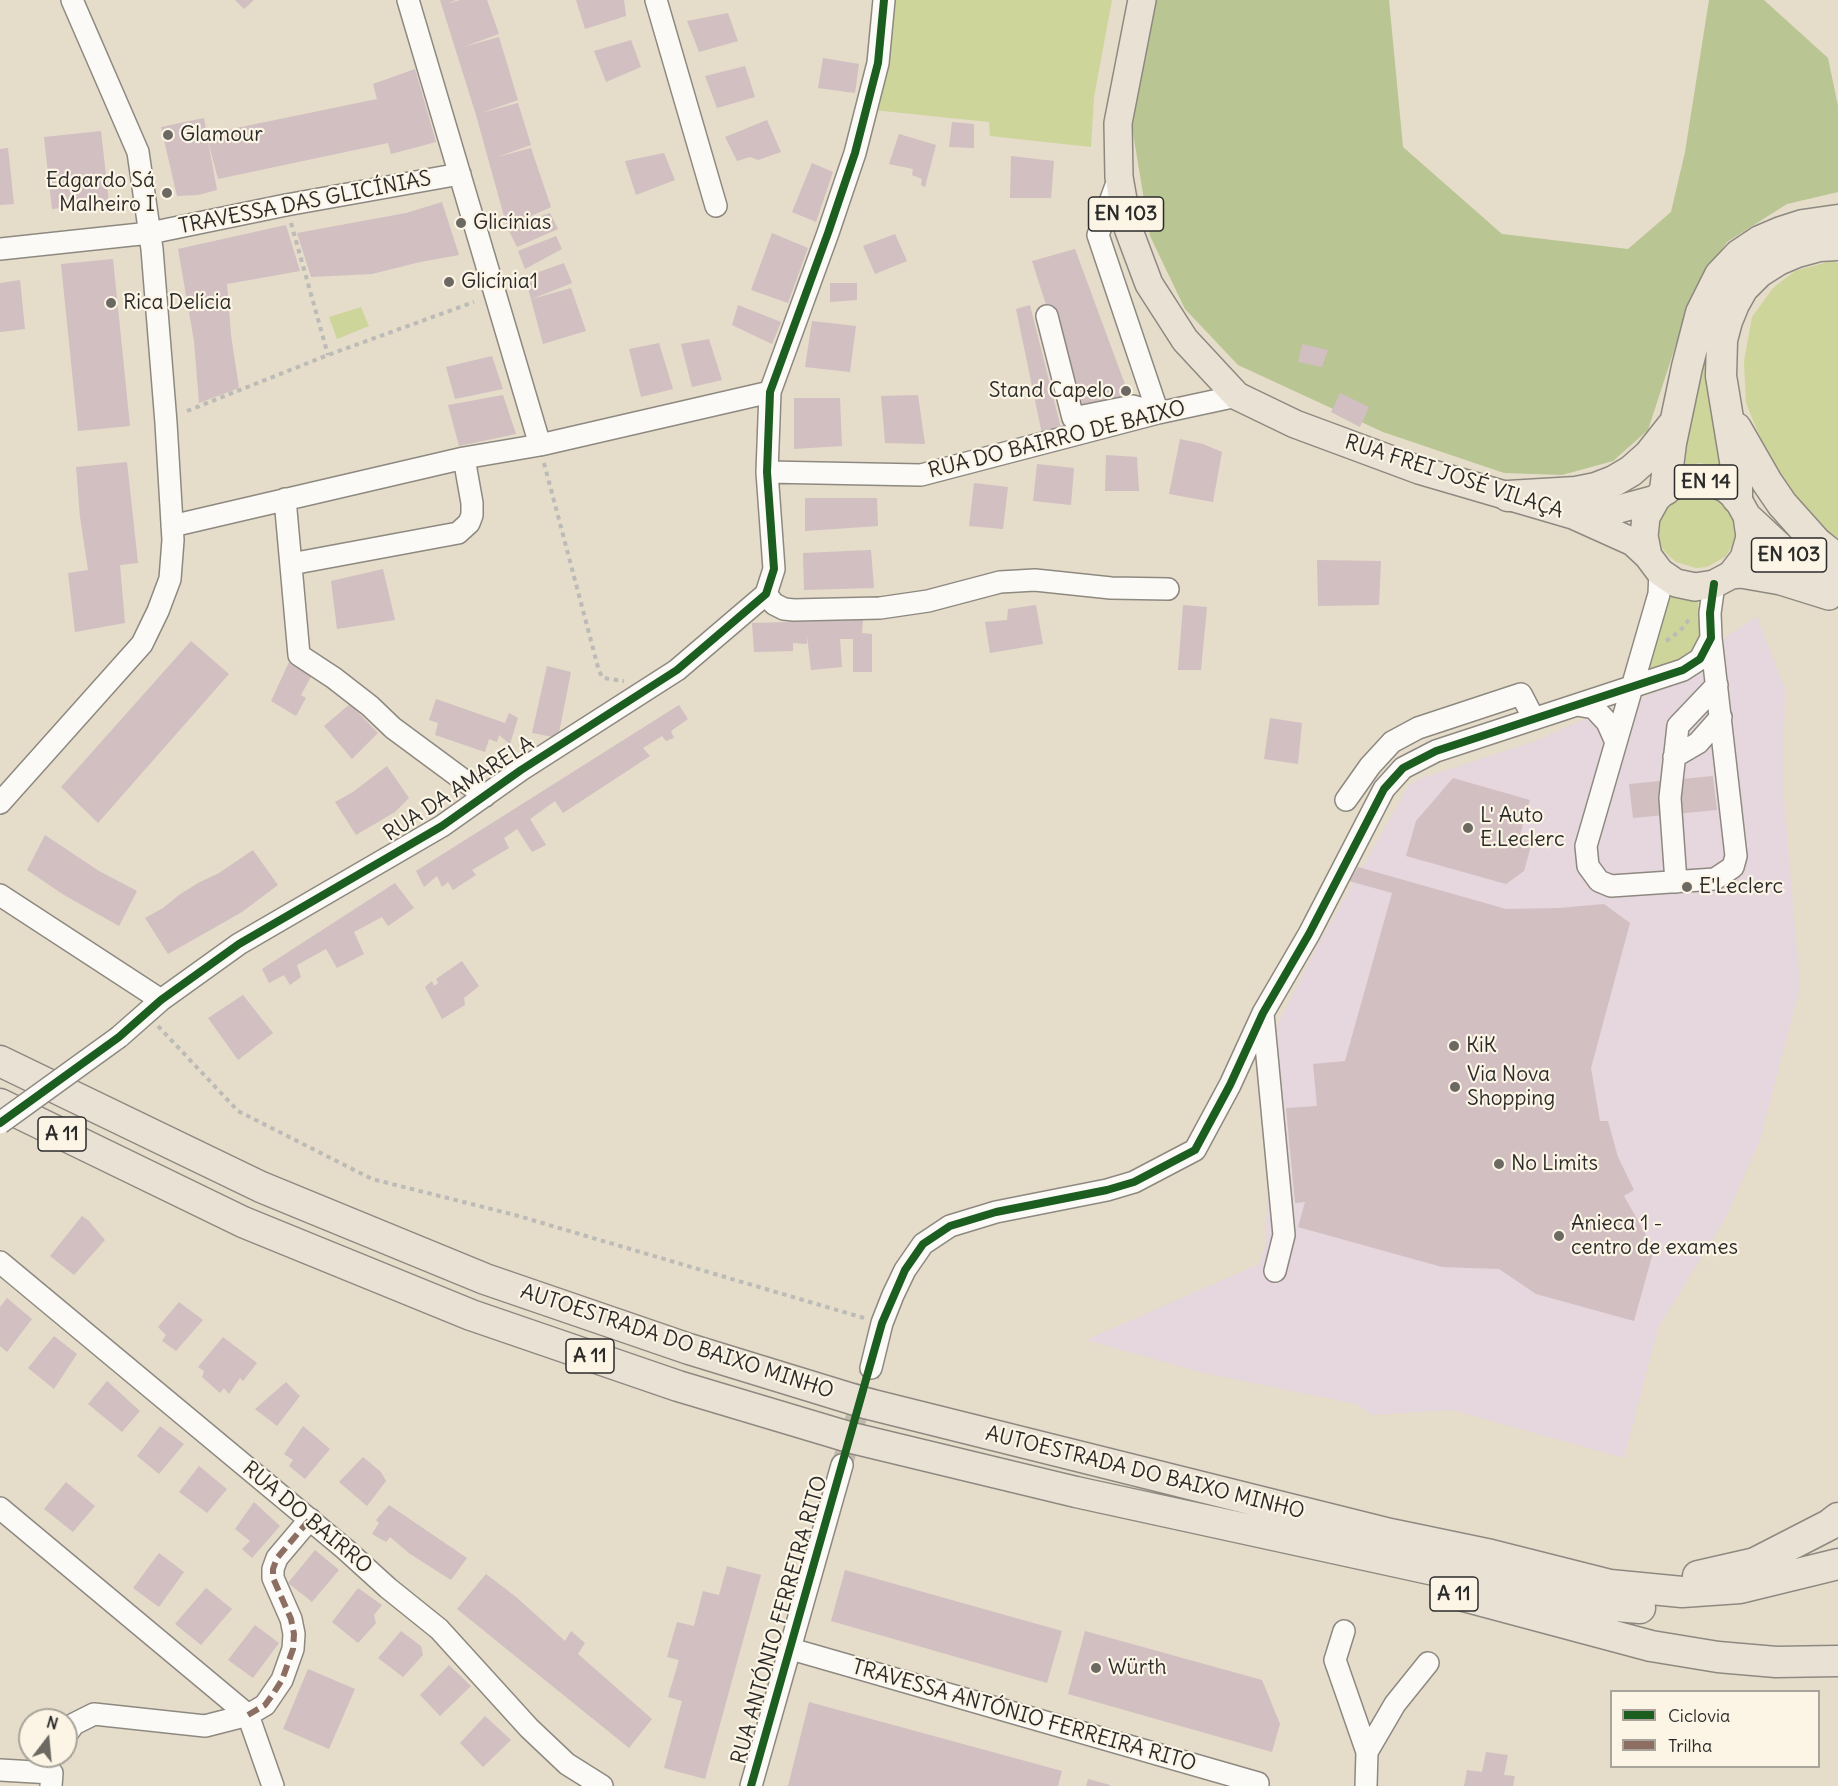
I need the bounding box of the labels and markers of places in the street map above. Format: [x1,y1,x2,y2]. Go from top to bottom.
place label: Glamour [180,122,263,148]
marker: Glamour [161,128,175,142]
place label: Edgardo Sá Malheiro I [46,168,155,218]
marker: Edgardo Sá Malheiro I [160,186,174,200]
place label: Glicínias [473,210,551,236]
marker: Glicínias [454,216,468,230]
place label: Glicínia1 [461,269,538,295]
marker: Glicínia1 [442,275,456,289]
place label: Rica Delícia [123,290,232,316]
marker: Rica Delícia [104,296,118,310]
place label: Stand Capelo [989,378,1114,404]
marker: Stand Capelo [1119,384,1133,398]
place label: L' Auto E.Leclerc [1480,803,1565,853]
marker: L' Auto E.Leclerc [1461,821,1475,835]
place label: E'Leclerc [1699,874,1783,900]
marker: E'Leclerc [1680,880,1694,894]
place label: KiK [1466,1033,1497,1059]
marker: KiK [1447,1039,1461,1053]
place label: Via Nova Shopping [1467,1062,1555,1112]
marker: Via Nova Shopping [1448,1080,1462,1094]
place label: No Limits [1511,1151,1598,1177]
marker: No Limits [1492,1157,1506,1171]
place label: Anieca 1 - centro de exames [1571,1211,1738,1261]
marker: Anieca 1 - centro de exames [1552,1229,1566,1243]
place label: Würth [1108,1655,1167,1681]
marker: Würth [1089,1661,1103,1675]

